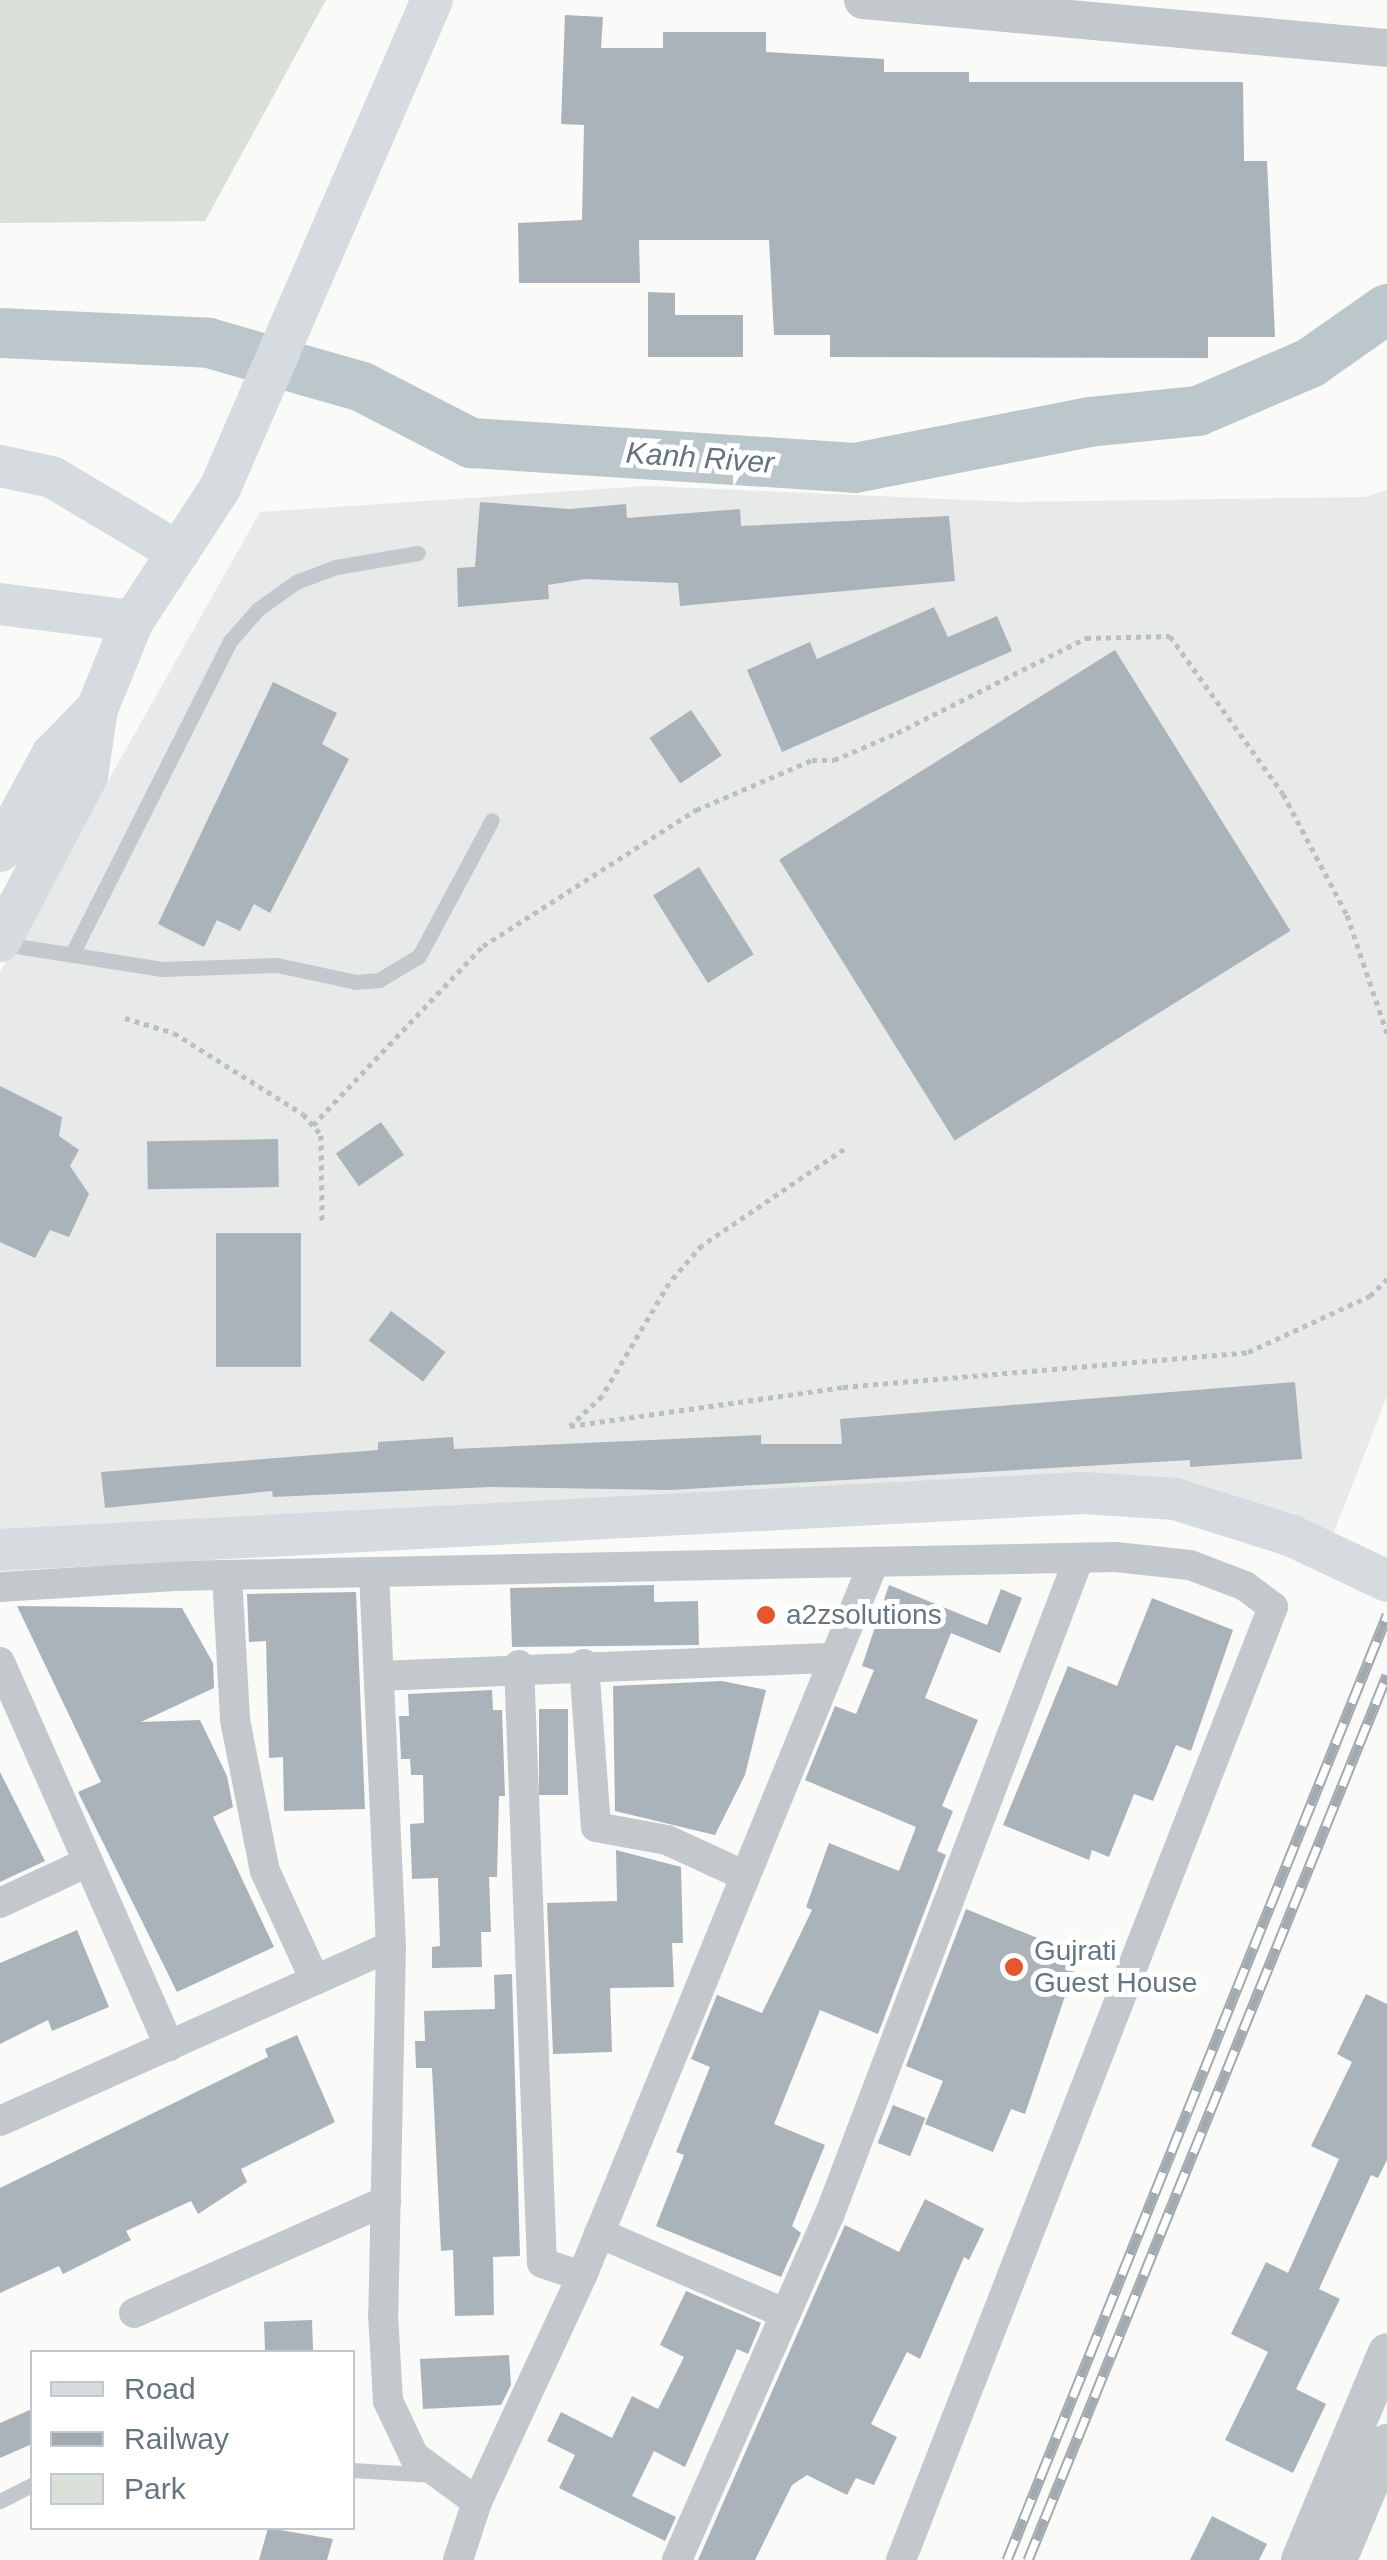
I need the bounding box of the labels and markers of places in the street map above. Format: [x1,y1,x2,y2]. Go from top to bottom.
place label: a2zsolutions [786,1598,942,1632]
marker: a2zsolutions [755,1604,777,1626]
place label: Gujrati Guest House [1034,1934,1197,2000]
marker: Gujrati Guest House [1003,1956,1025,1978]

